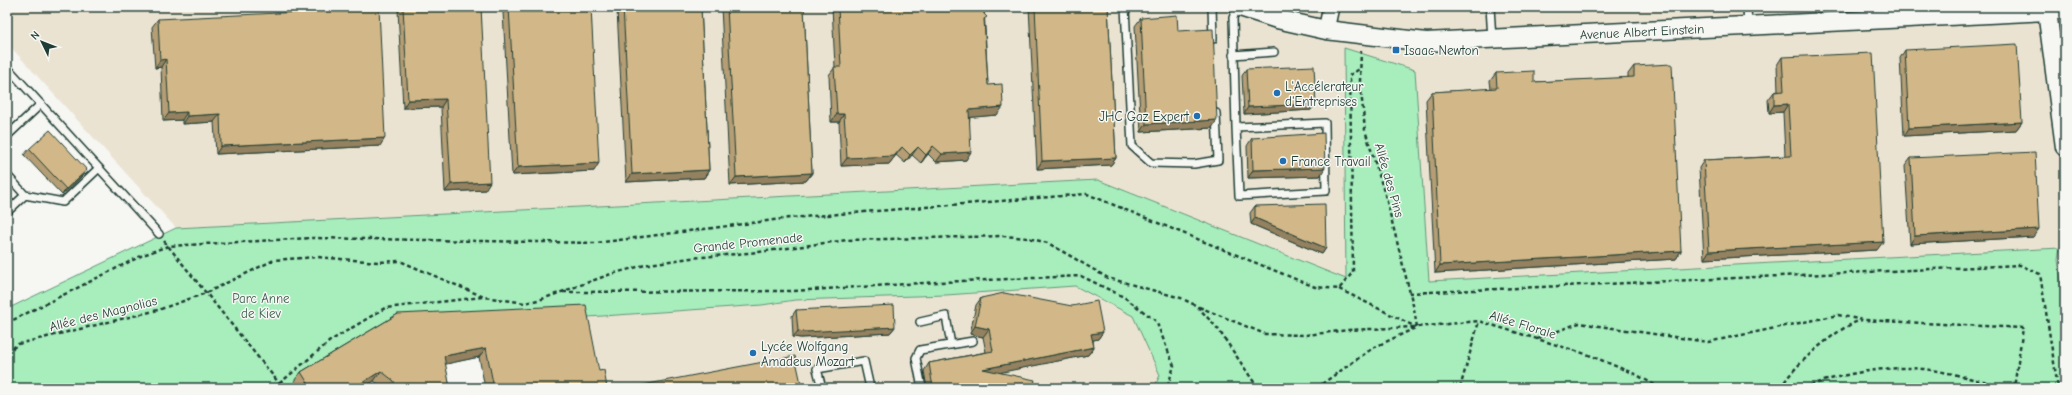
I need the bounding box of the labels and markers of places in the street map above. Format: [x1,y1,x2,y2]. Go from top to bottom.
place label: Isaac Newton [1404,43,1479,58]
marker: Isaac Newton [1391,45,1401,55]
place label: L'Accélerateur d'Entreprises [1285,79,1364,109]
marker: L'Accélerateur d'Entreprises [1272,88,1282,98]
place label: JHC Gaz Expert [1099,109,1190,124]
marker: JHC Gaz Expert [1192,111,1202,121]
place label: France Travail [1291,154,1371,169]
marker: France Travail [1278,156,1288,166]
place label: Lycée Wolfgang Amadeus Mozart [761,339,855,369]
marker: Lycée Wolfgang Amadeus Mozart [748,348,758,358]

